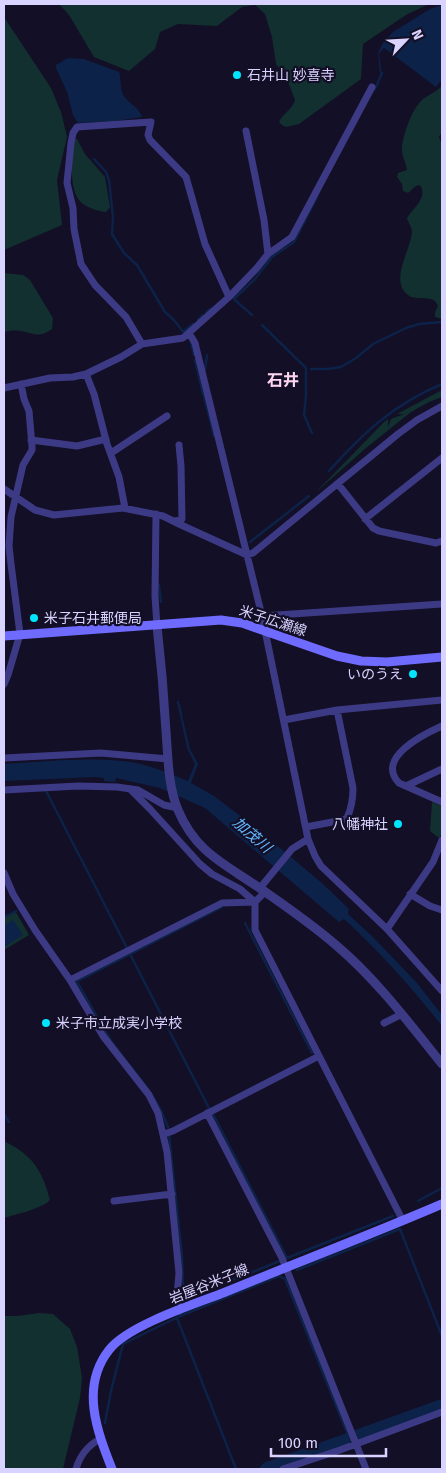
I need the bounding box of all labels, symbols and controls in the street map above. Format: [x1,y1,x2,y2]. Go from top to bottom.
north arrow [381,15,431,65]
text: N [408,27,427,43]
place label: 石井山 妙喜寺 [247,67,335,84]
marker: 石井山 妙喜寺 [231,69,243,81]
district label: 石井 [267,371,299,390]
street label: 米子広瀬線 [237,602,309,640]
place label: 米子石井郵便局 [44,610,142,627]
marker: 米子石井郵便局 [28,612,40,624]
place label: いのうえ [347,666,403,683]
marker: いのうえ [407,668,419,680]
water label: 加茂川 [229,813,276,858]
place label: 八幡神社 [332,816,388,833]
marker: 八幡神社 [392,818,404,830]
place label: 米子市立成実小学校 [56,1015,182,1032]
marker: 米子市立成実小学校 [40,1017,52,1029]
street label: 岩屋谷米子線 [167,1260,251,1308]
scale bar [271,1426,386,1458]
text: 100 m [278,1434,318,1452]

